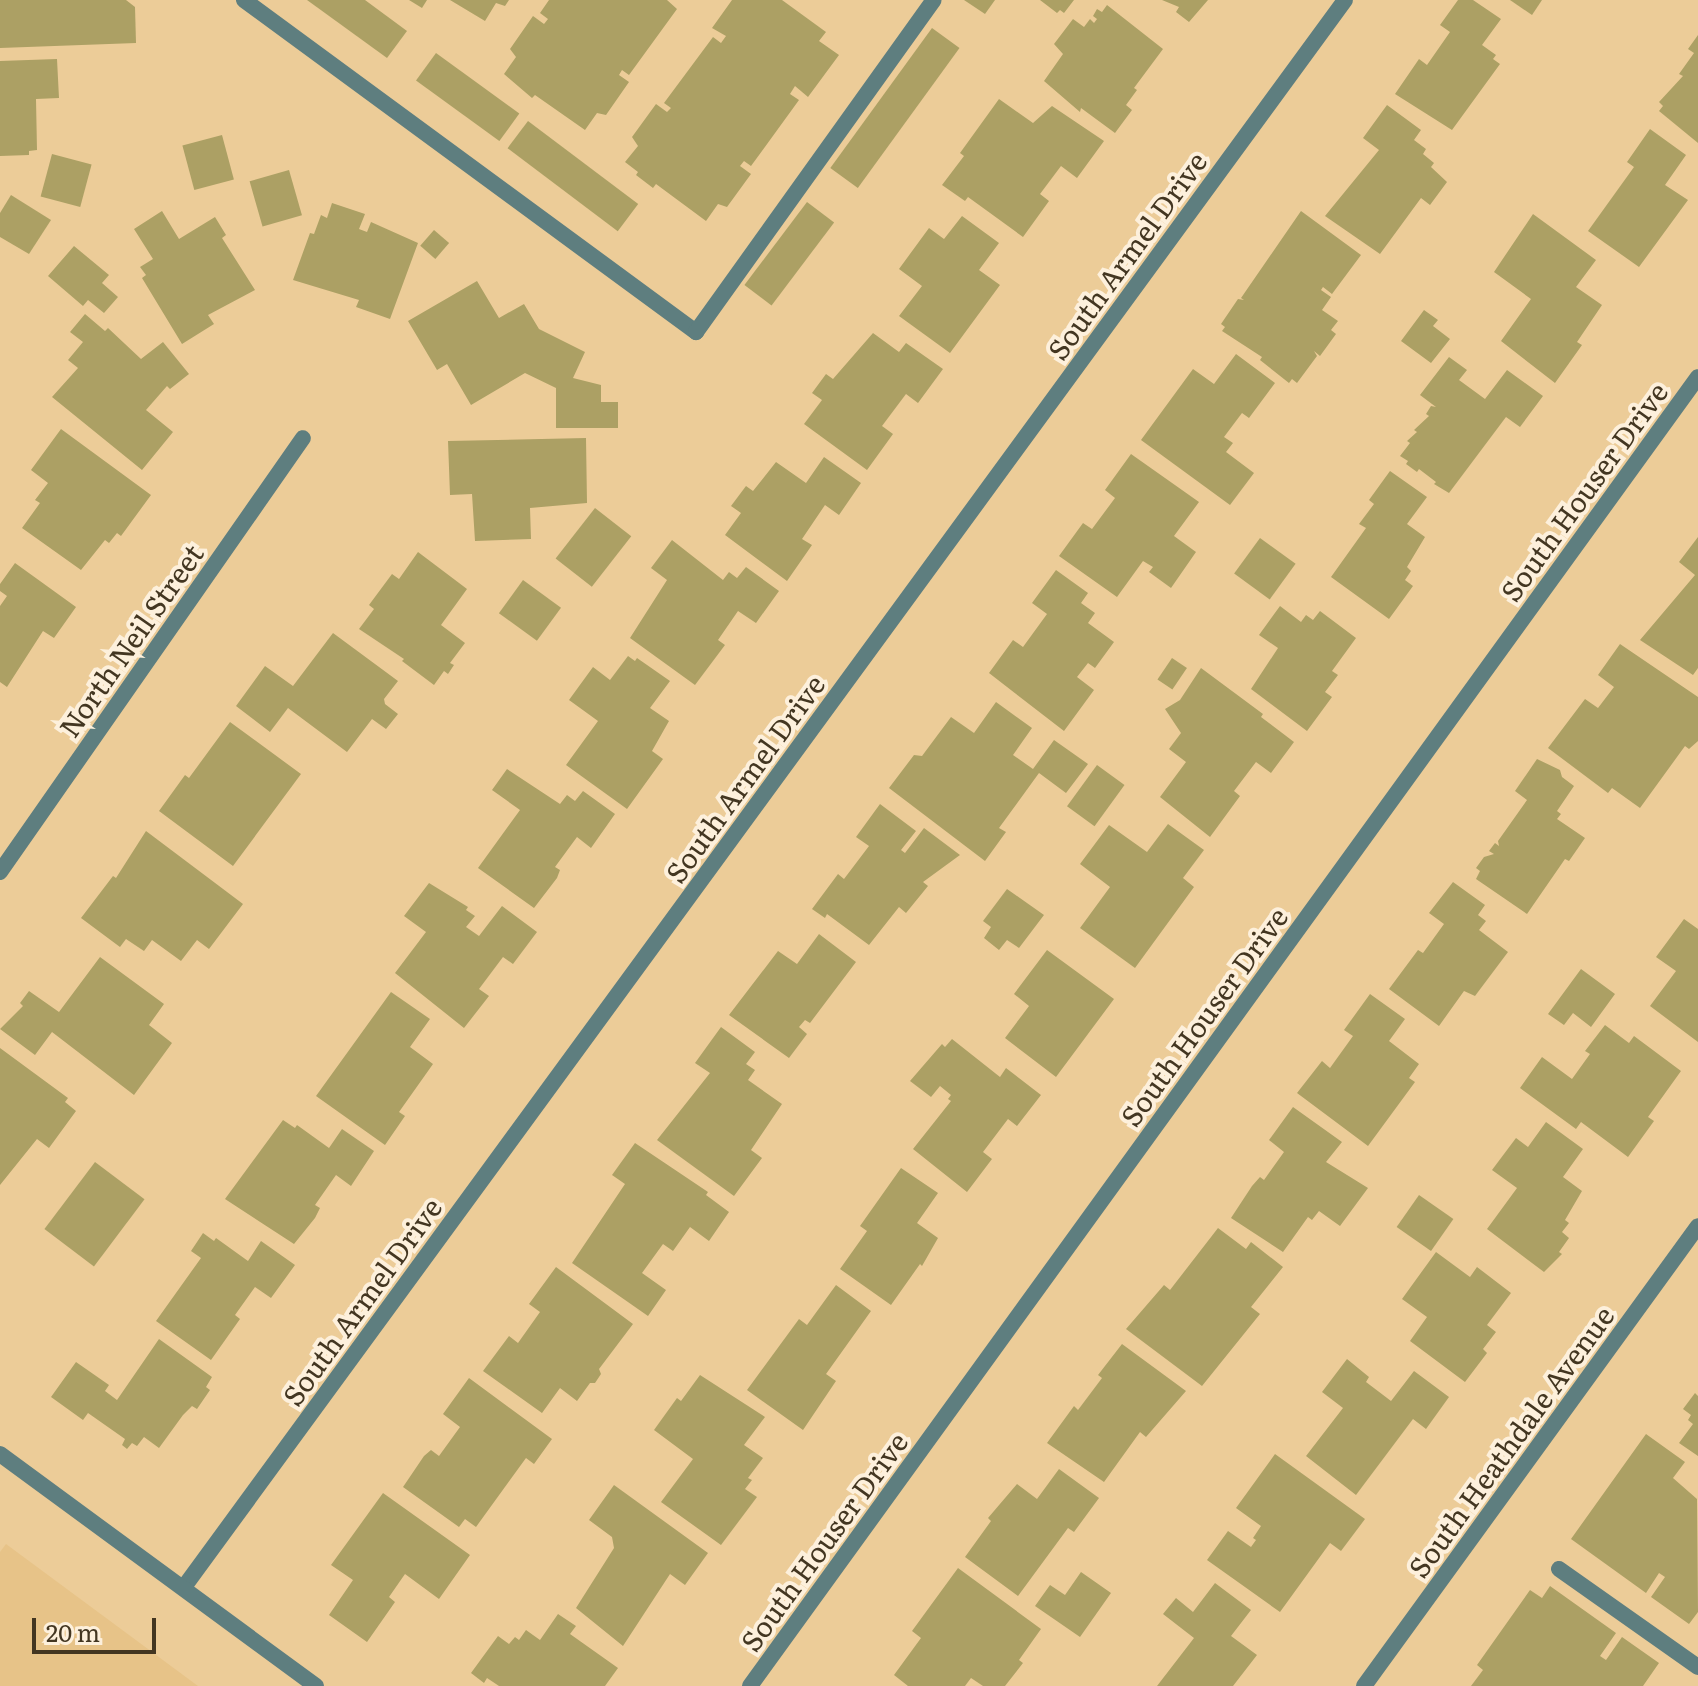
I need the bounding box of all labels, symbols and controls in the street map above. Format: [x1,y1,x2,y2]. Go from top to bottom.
street label: South Armel Drive [1039,145,1213,365]
street label: South Houser Drive [1492,375,1674,607]
street label: North Neil Street [51,537,209,743]
street label: South Armel Drive [657,668,831,888]
street label: South Houser Drive [1112,900,1294,1132]
street label: South Armel Drive [274,1191,448,1411]
street label: South Heathdale Avenue [1400,1299,1620,1583]
street label: South Houser Drive [732,1425,914,1657]
scale bar [36,1602,160,1652]
text: 20 m [46,1614,100,1649]

